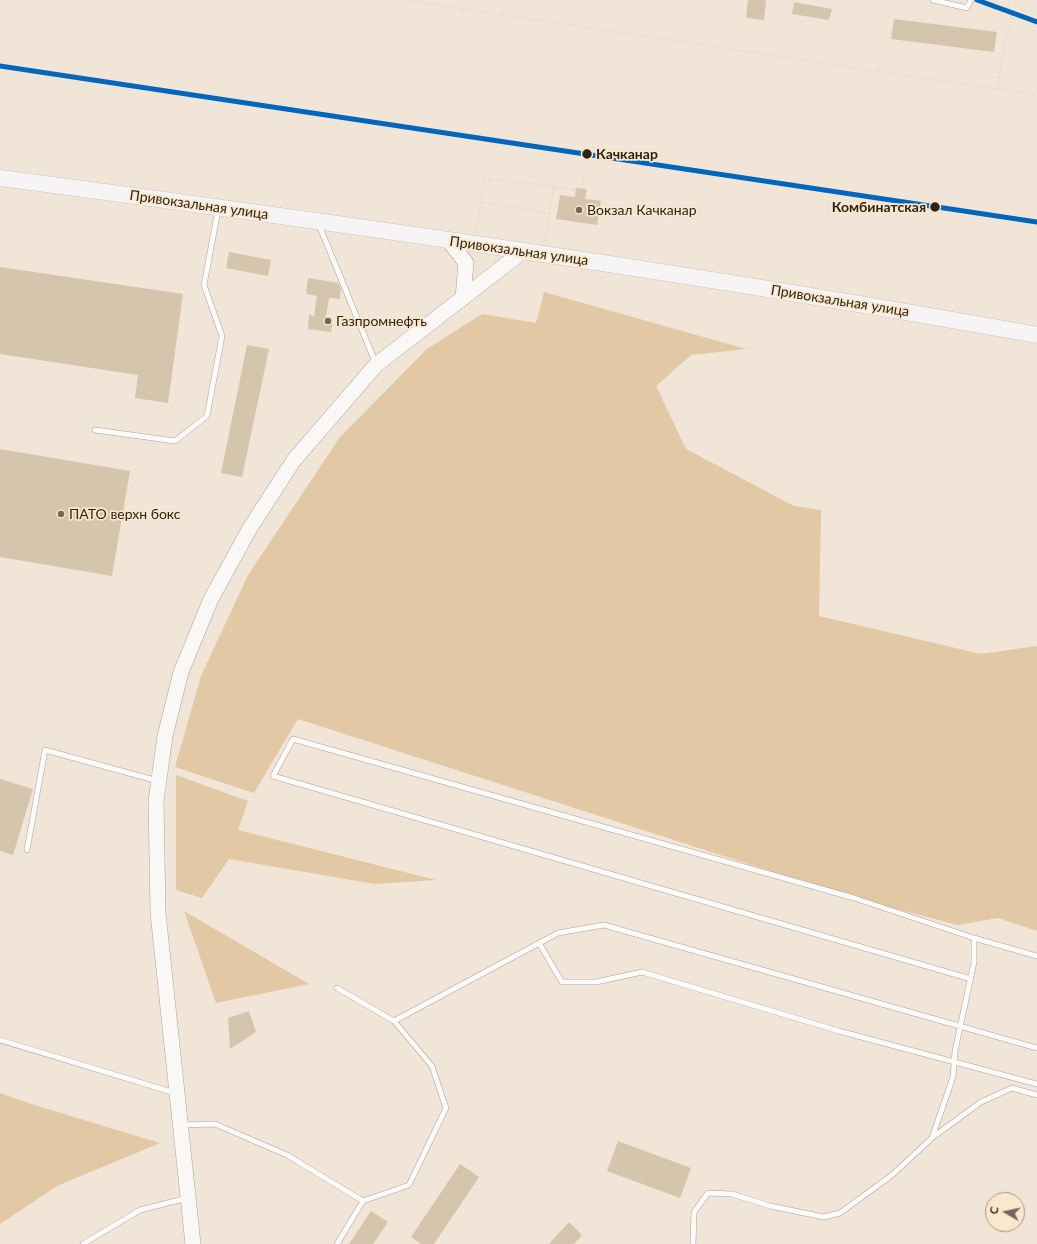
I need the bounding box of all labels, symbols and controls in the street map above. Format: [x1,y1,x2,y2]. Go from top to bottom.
place label: Качканар [596,146,658,162]
marker: Качканар [580,147,594,161]
street label: Привокзальная улица [129,187,269,223]
place label: Комбинатская [832,199,926,215]
marker: Комбинатская [928,200,942,214]
place label: Вокзал Качканар [587,202,696,218]
marker: Вокзал Качканар [574,205,584,215]
street label: Привокзальная улица [449,233,589,269]
street label: Привокзальная улица [770,282,910,320]
place label: Газпромнефть [336,313,427,329]
marker: Газпромнефть [323,316,333,326]
place label: ПАТО верхн бокс [69,506,181,522]
marker: ПАТО верхн бокс [56,509,66,519]
north arrow [985,1192,1025,1232]
text: С [987,1206,1001,1215]

